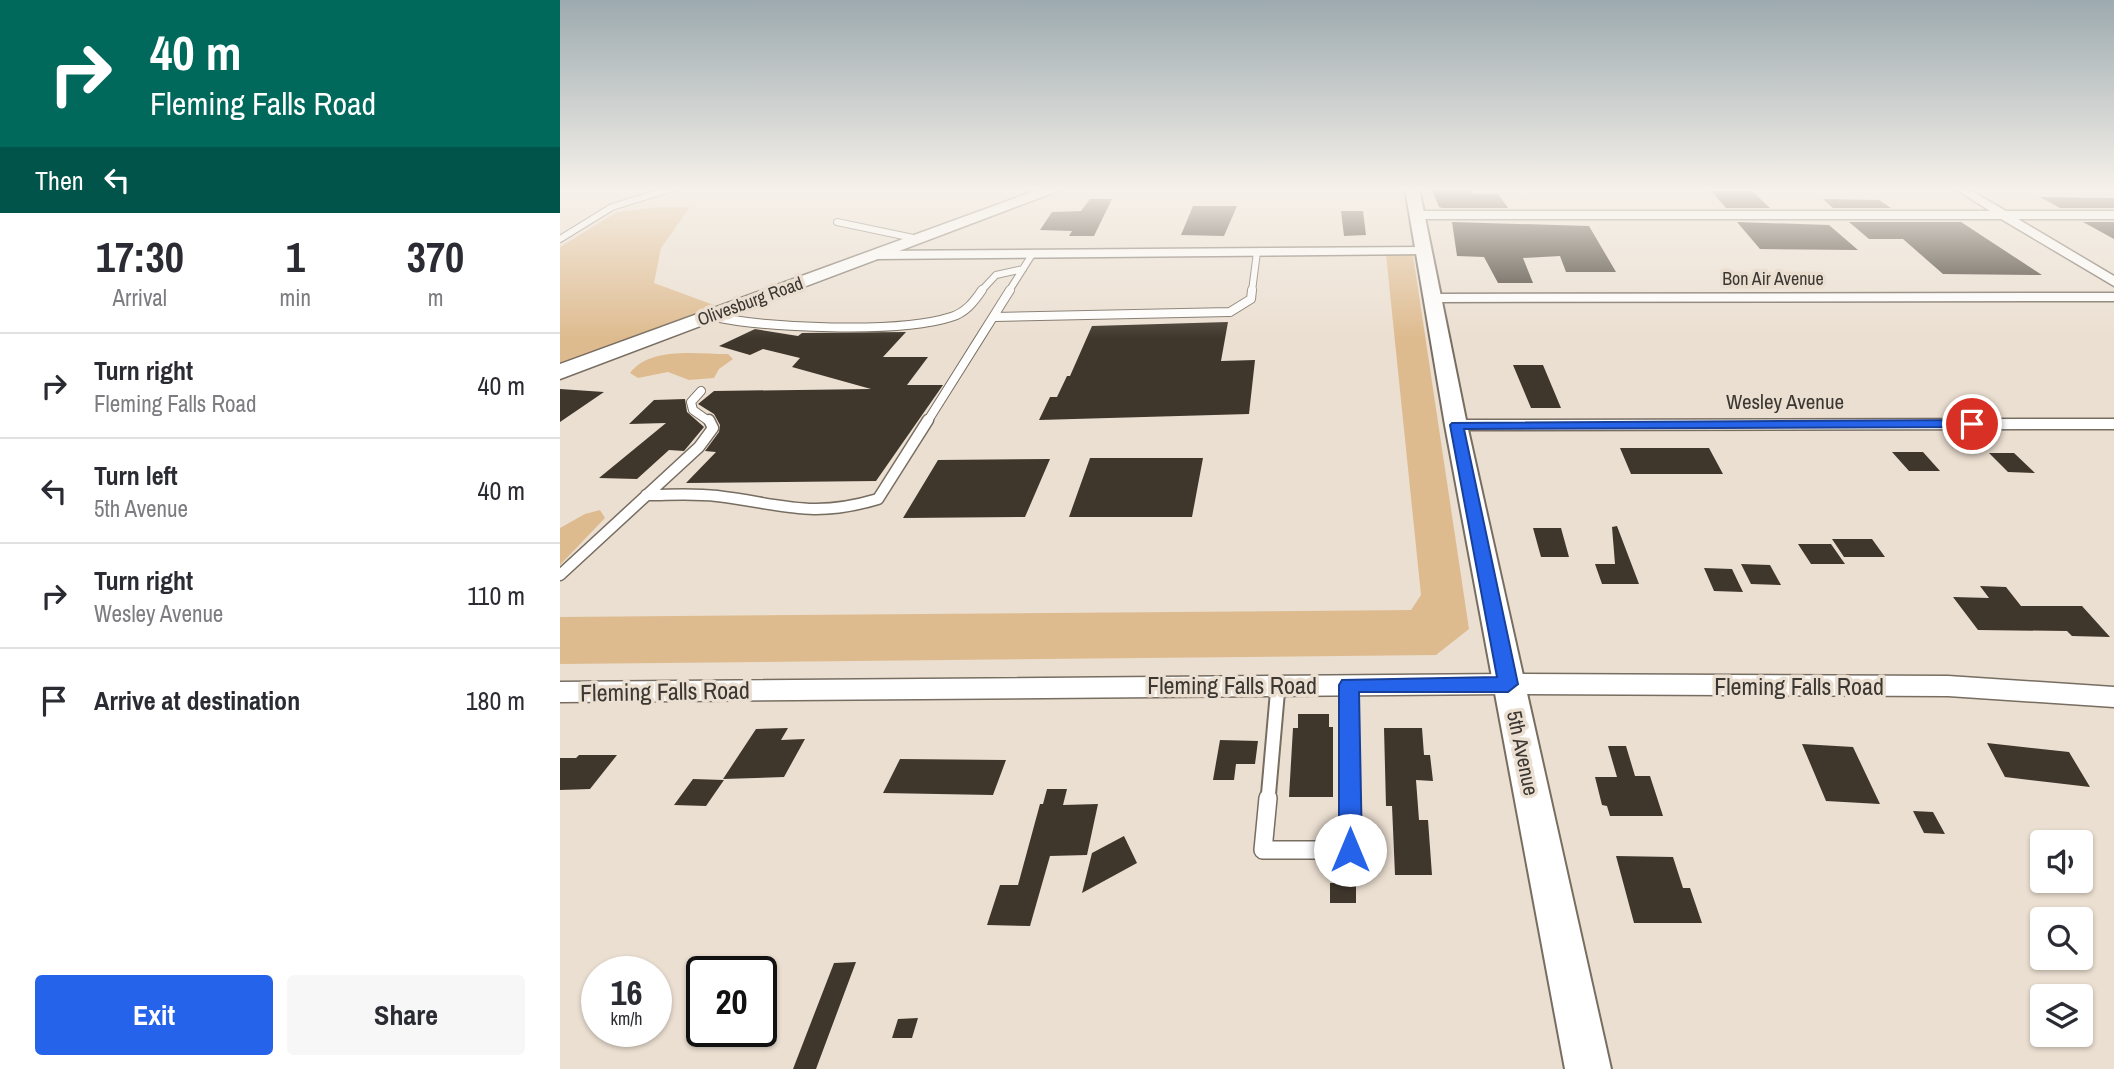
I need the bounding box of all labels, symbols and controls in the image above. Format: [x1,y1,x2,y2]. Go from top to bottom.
text: 40 m [150,19,242,85]
icon: right [35,28,126,119]
text: Fleming Falls Road [150,82,376,125]
icon: left [98,161,136,199]
text: Then [35,163,84,198]
text: 17:30 [96,229,184,285]
text: 1 [286,229,305,285]
text: 370 [407,229,464,285]
street label: Bon Air Avenue [1722,266,1824,291]
street label: Olivesburg Road [694,270,806,332]
text: Arrival [113,282,167,313]
text: min [280,282,311,313]
text: m [428,282,443,313]
text: Turn right [94,353,193,388]
icon: right [35,367,73,405]
text: 40 m [478,368,525,403]
street label: Wesley Avenue [1726,387,1844,416]
text: Fleming Falls Road [94,388,257,419]
pin [1942,394,2002,454]
icon: arrive [1953,405,1991,443]
text: Turn left [94,458,178,493]
icon: left [35,472,73,510]
text: 40 m [478,473,525,508]
text: 5th Avenue [94,493,188,524]
text: Turn right [94,563,193,598]
icon: right [35,577,73,615]
text: 110 m [467,578,525,613]
text: Wesley Avenue [94,598,223,629]
street label: Fleming Falls Road [1147,669,1317,701]
street label: Fleming Falls Road [1714,670,1884,702]
street label: Fleming Falls Road [580,674,750,708]
icon: arrive [35,682,73,720]
text: Arrive at destination [94,683,300,718]
text: 180 m [466,683,525,718]
street label: 5th Avenue [1500,708,1546,798]
position arrow [1313,813,1387,887]
map controls [2030,830,2093,1047]
button: sound [2030,830,2093,893]
button: search [2030,907,2093,970]
speed limit sign: 20 [686,956,777,1047]
text: 16 [611,969,642,1016]
button: Exit [35,975,273,1055]
button: Share [287,975,525,1055]
button: layers [2030,984,2093,1047]
text: km/h [611,1006,643,1031]

